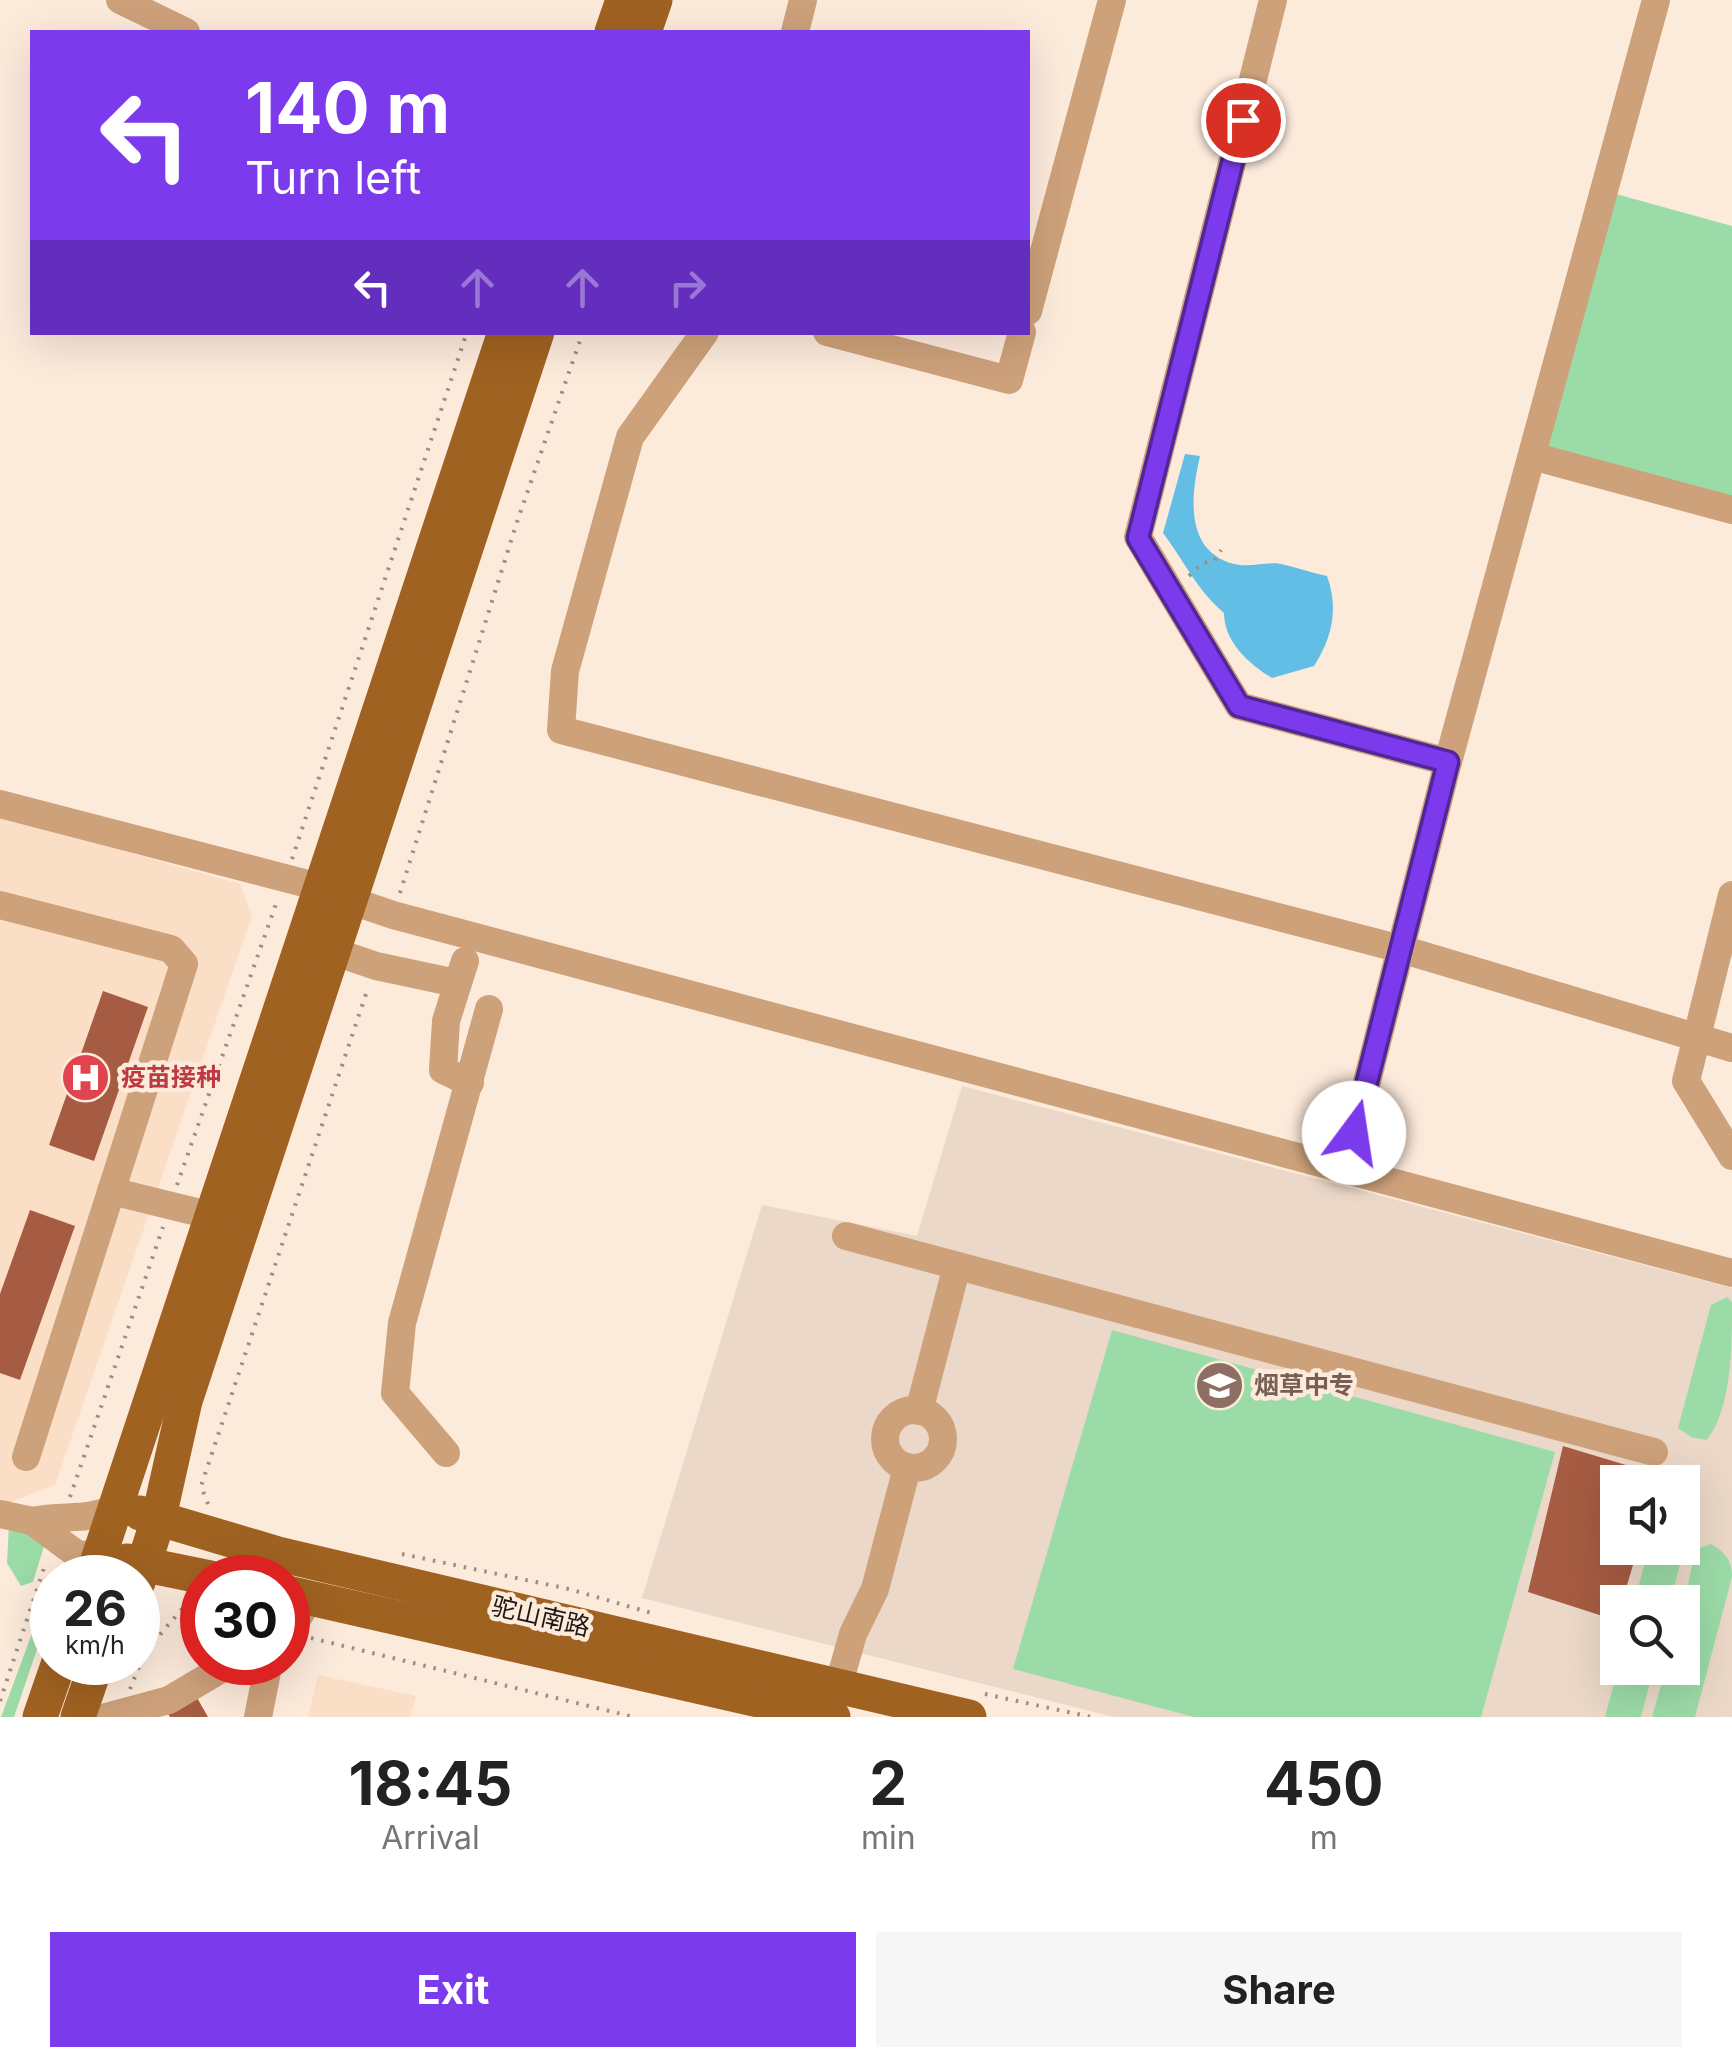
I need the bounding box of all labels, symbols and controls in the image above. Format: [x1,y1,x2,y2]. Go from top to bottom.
text: 140 m [245,65,450,150]
icon: left [80,70,210,200]
pin [1201,78,1286,163]
icon: arrive [1216,93,1271,148]
text: Turn left [245,150,421,205]
icon: left [345,260,400,315]
icon: ahead [450,260,505,315]
icon: ahead [555,260,610,315]
icon: right [660,260,715,315]
hospital icon: 疫苗接种 [60,1051,112,1103]
place label: 疫苗接种 [121,1062,221,1092]
position arrow [1302,1081,1406,1185]
school or university icon: 烟草中专 [1193,1359,1245,1411]
place label: 烟草中专 [1254,1370,1354,1400]
map controls [1600,1465,1700,1685]
button: sound [1600,1465,1700,1565]
speed limit sign: 30 [180,1555,310,1685]
text: 26 [63,1578,127,1638]
button: search [1600,1585,1700,1685]
street label: 驼山南路 [489,1590,593,1642]
text: km/h [65,1630,125,1660]
text: 18:45 [349,1747,512,1819]
text: 2 [869,1747,907,1819]
text: 450 [1264,1747,1383,1819]
text: Arrival [381,1818,480,1857]
text: min [861,1818,916,1857]
text: m [1310,1818,1338,1857]
button: Exit [50,1932,856,2047]
button: Share [876,1932,1682,2047]

